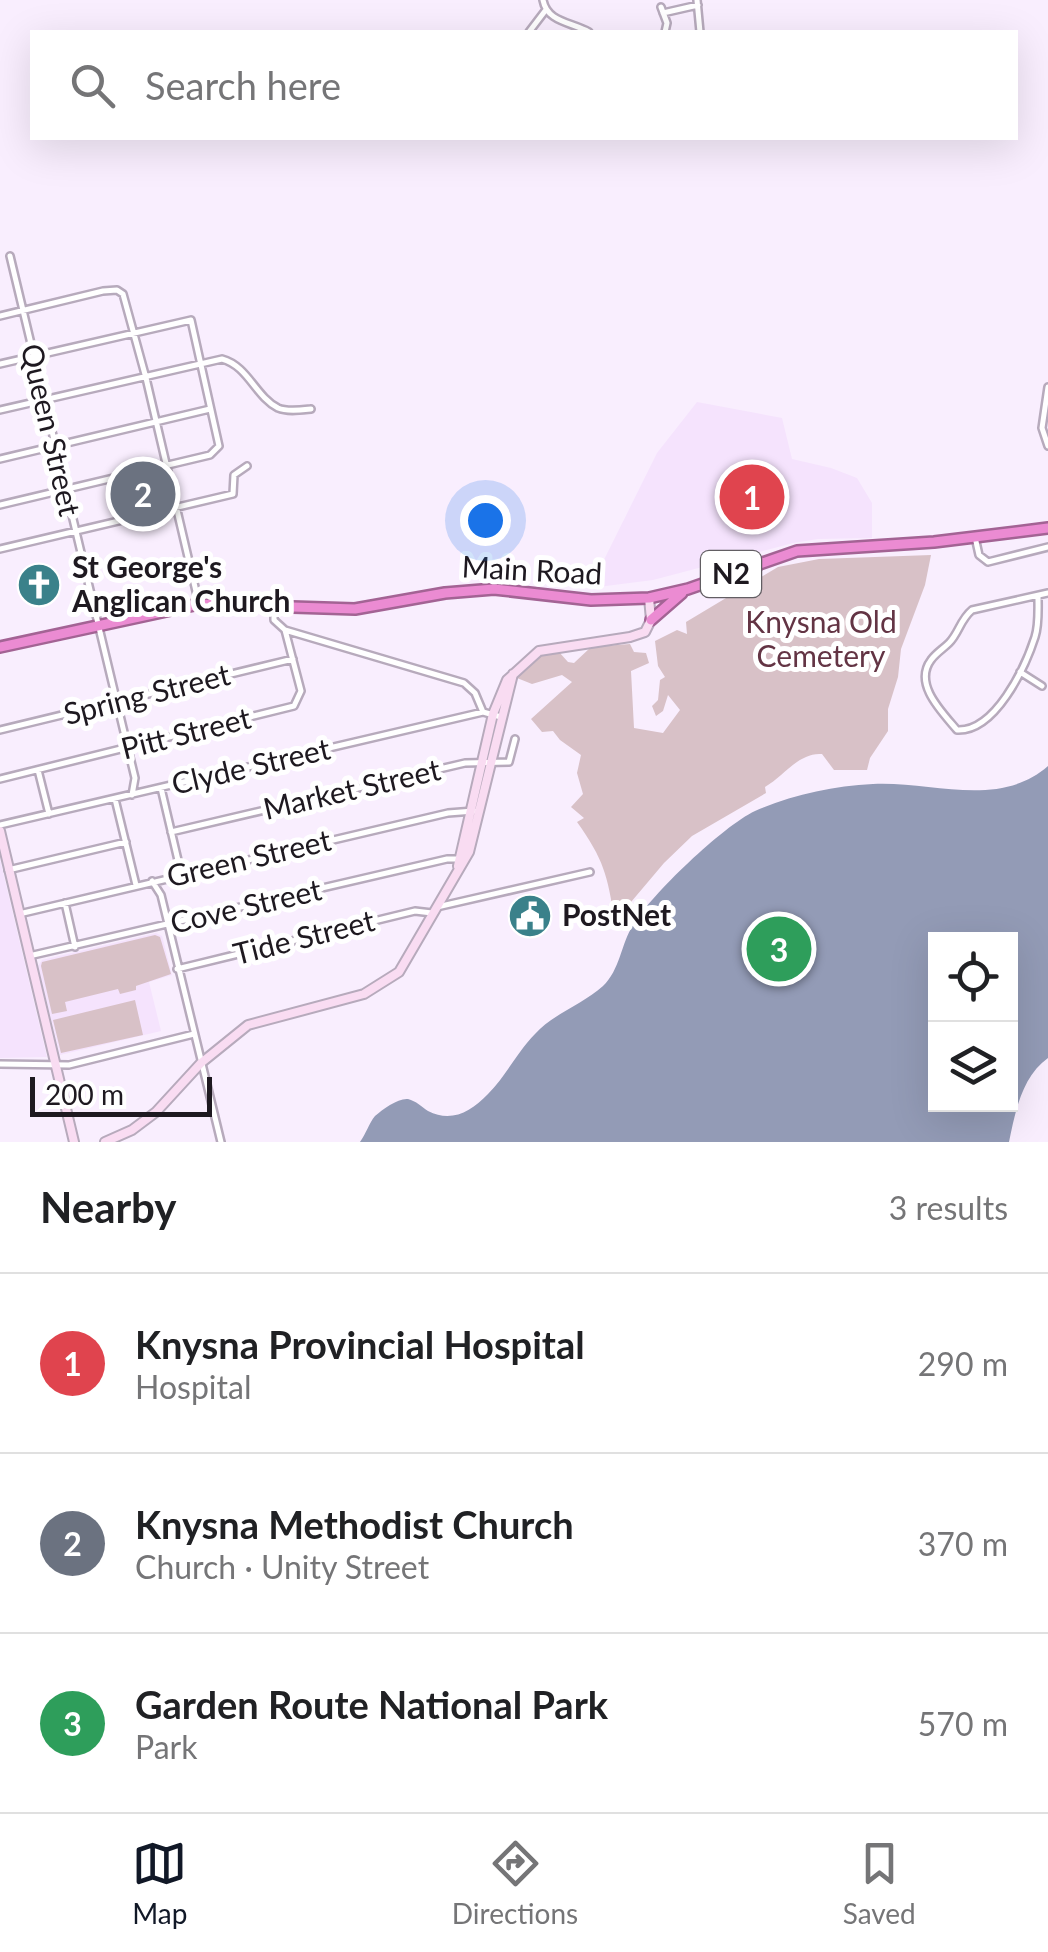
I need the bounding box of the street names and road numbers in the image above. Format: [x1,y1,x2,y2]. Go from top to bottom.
street label: Queen Street [15,340,89,519]
street label: Main Road [461,547,603,591]
road number: N2 [701,551,761,597]
street label: Spring Street [60,655,234,731]
street label: Pitt Street [117,699,254,766]
street label: Clyde Street [168,729,334,801]
street label: Market Street [259,750,444,826]
street label: Green Street [163,821,334,893]
street label: Cove Street [167,870,325,940]
street label: Tide Street [229,901,378,971]

